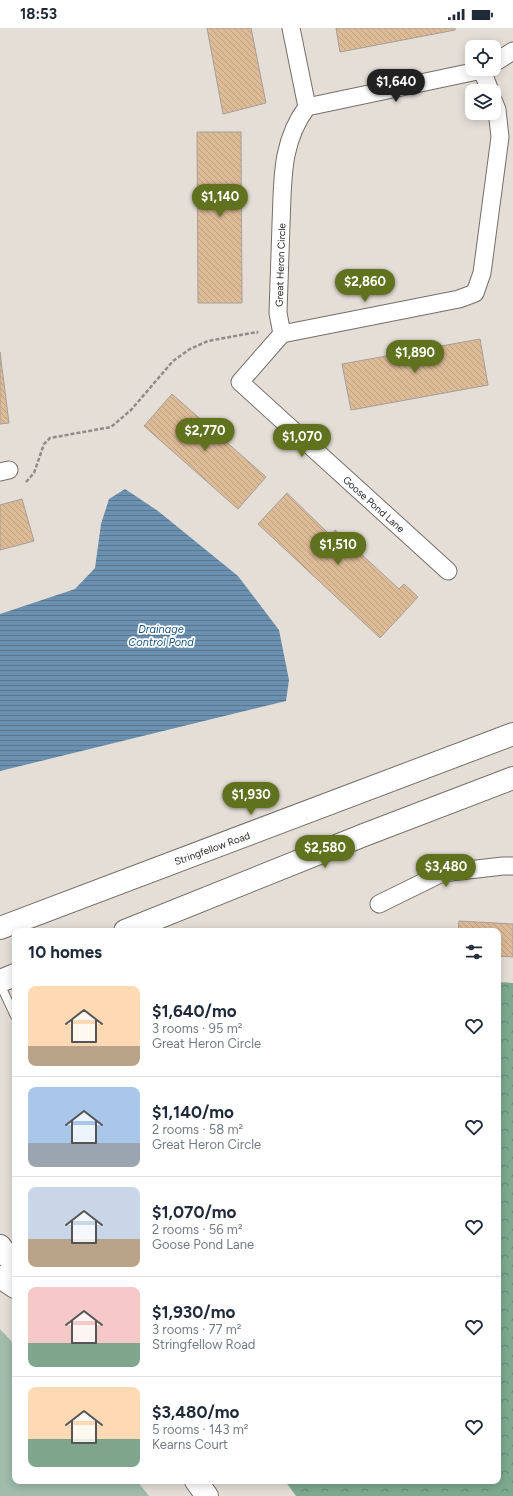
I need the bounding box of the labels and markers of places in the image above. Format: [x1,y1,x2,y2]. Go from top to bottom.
pin: $1,640 [363,69,429,103]
pin: $1,140 [187,184,253,218]
pin: $2,860 [332,269,398,303]
pin: $1,890 [382,340,448,374]
pin: $2,770 [172,418,238,452]
pin: $1,070 [269,424,335,458]
pin: $1,510 [305,532,371,566]
pin: $1,930 [218,782,284,816]
pin: $2,580 [292,835,358,869]
pin: $3,480 [413,854,479,888]

